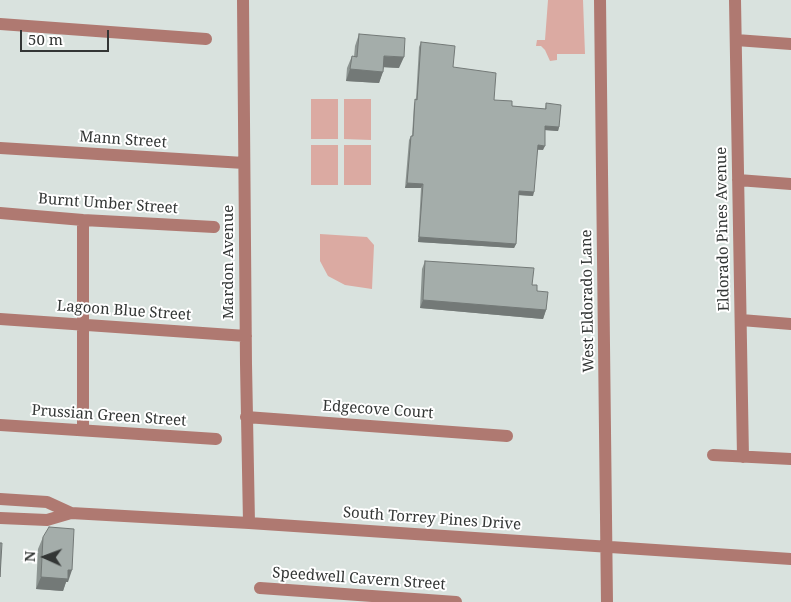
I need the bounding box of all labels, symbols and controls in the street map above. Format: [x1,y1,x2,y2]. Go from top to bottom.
scale bar [22,20,111,52]
text: 50 m [28,29,63,49]
street label: Mann Street [79,128,167,152]
street label: Eldorado Pines Avenue [713,147,733,311]
street label: Burnt Umber Street [37,190,179,218]
street label: Mardon Avenue [220,205,238,319]
street label: West Eldorado Lane [578,229,598,373]
street label: Lagoon Blue Street [56,297,192,325]
street label: Edgecove Court [322,397,434,423]
street label: Prussian Green Street [31,402,187,430]
street label: South Torrey Pines Drive [342,504,522,534]
north arrow [20,532,70,582]
text: N [20,551,39,562]
street label: Speedwell Cavern Street [272,564,446,594]

